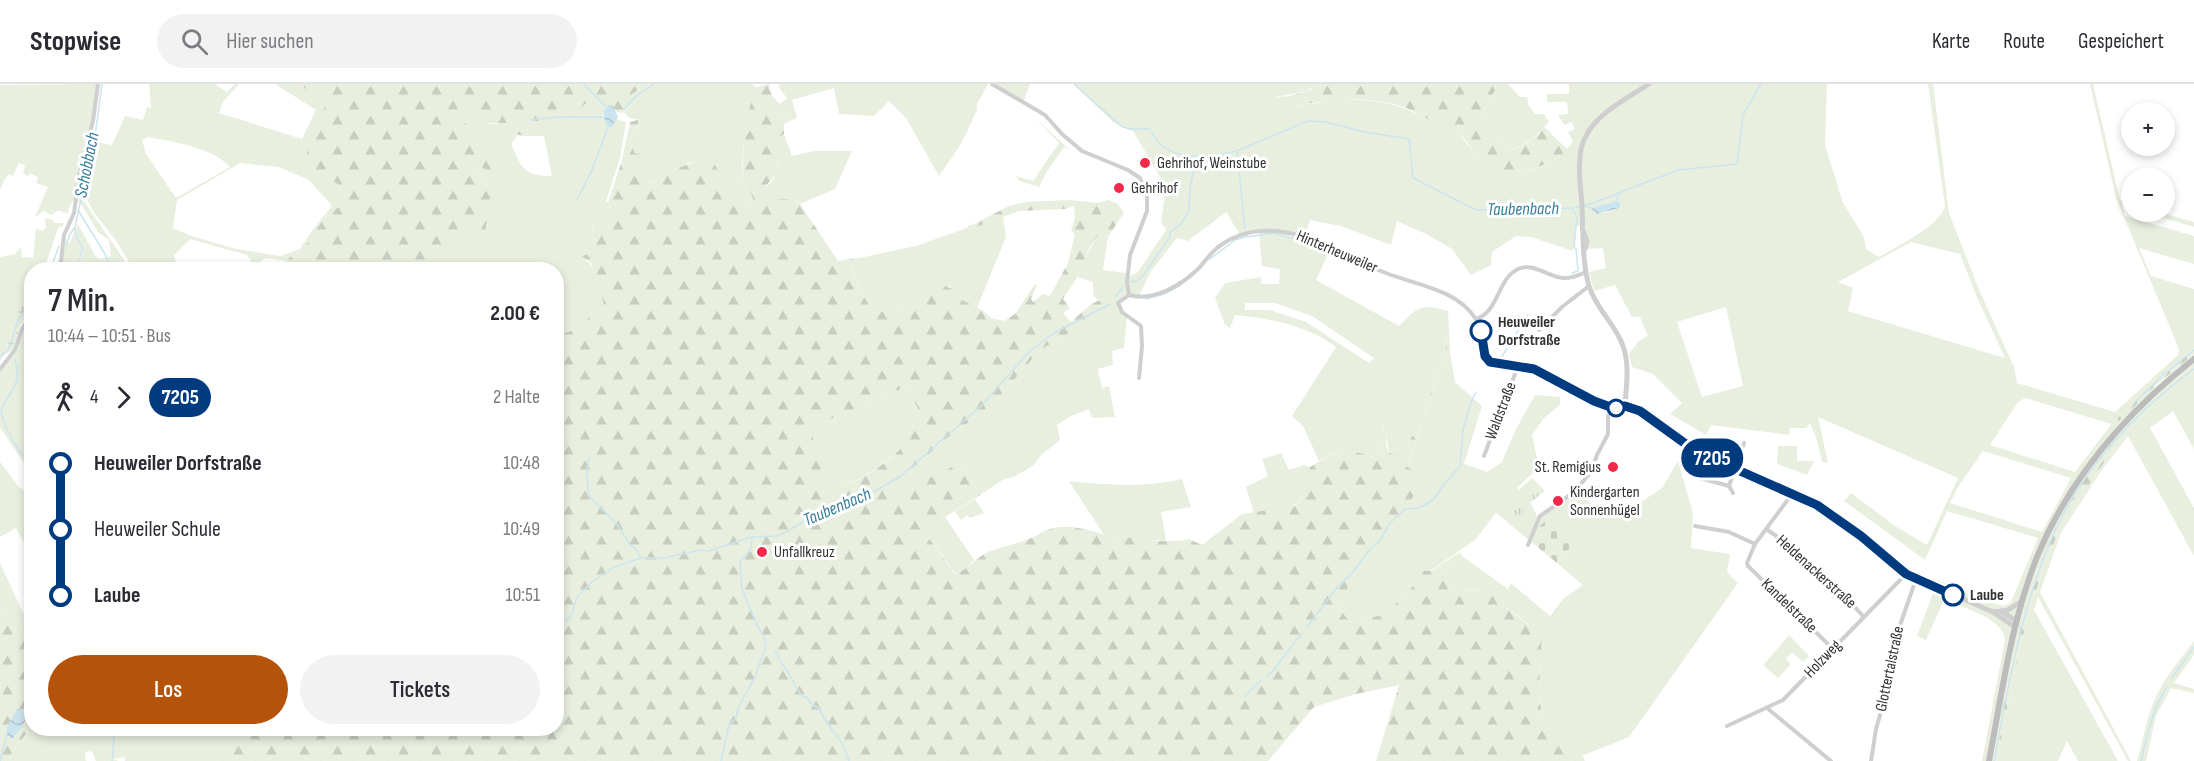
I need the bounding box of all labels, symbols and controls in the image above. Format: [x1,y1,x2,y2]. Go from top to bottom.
search box [157,14,577,68]
text: Stopwise [30,25,121,58]
icon: search [178,25,211,58]
text: Hier suchen [226,28,314,55]
text: Karte [1932,29,1970,54]
text: Route [2003,29,2045,54]
text: Gespeichert [2078,29,2164,54]
map controls [2121,102,2175,222]
button: + [2121,102,2175,156]
water label: Schobbach [70,130,104,199]
place label: Gehrihof, Weinstube [1157,154,1266,173]
marker: Gehrihof, Weinstube [1138,156,1152,170]
button: − [2121,168,2175,222]
place label: Gehrihof [1131,179,1178,198]
marker: Gehrihof [1112,181,1126,195]
water label: Taubenbach [1487,198,1559,220]
street label: Hinterheuweiler [1294,226,1381,278]
text: 7 Min. [48,281,115,321]
text: 2.00 € [490,300,540,327]
place label: Heuweiler Dorfstraße [1498,313,1561,350]
marker: Heuweiler Dorfstraße [1470,320,1492,342]
text: 10:44 – 10:51 · Bus [48,324,171,348]
street label: Waldstraße [1481,380,1521,442]
icon: walk [48,381,81,414]
icon: forward [107,381,140,414]
text: 4 [90,385,98,409]
text: 7205 [161,385,199,410]
text: 2 Halte [493,385,540,409]
unlabelled marker [1607,399,1625,417]
line badge: 7205 [1670,438,1754,478]
text: 7205 [1693,446,1731,471]
text: Heuweiler Dorfstraße [94,450,262,477]
text: 10:48 [503,451,540,475]
place label: St. Remigius [1535,458,1601,477]
marker: St. Remigius [1606,460,1620,474]
water label: Taubenbach [800,483,874,531]
place label: Kindergarten Sonnenhügel [1570,483,1640,520]
marker: Kindergarten Sonnenhügel [1551,494,1565,508]
text: Heuweiler Schule [94,516,221,543]
text: 10:49 [503,517,540,541]
street label: Heldenackerstraße [1772,531,1860,613]
place label: Unfallkreuz [774,543,835,562]
marker: Unfallkreuz [755,545,769,559]
street label: Kandelstraße [1757,575,1821,637]
text: Laube [94,582,140,609]
text: 10:51 [506,583,540,607]
marker: Laube [1942,584,1964,606]
place label: Laube [1970,586,2004,605]
street label: Glottertalstraße [1872,625,1908,713]
street label: Holzweg [1800,636,1846,682]
button: Los [48,655,288,724]
button: Tickets [300,655,540,724]

